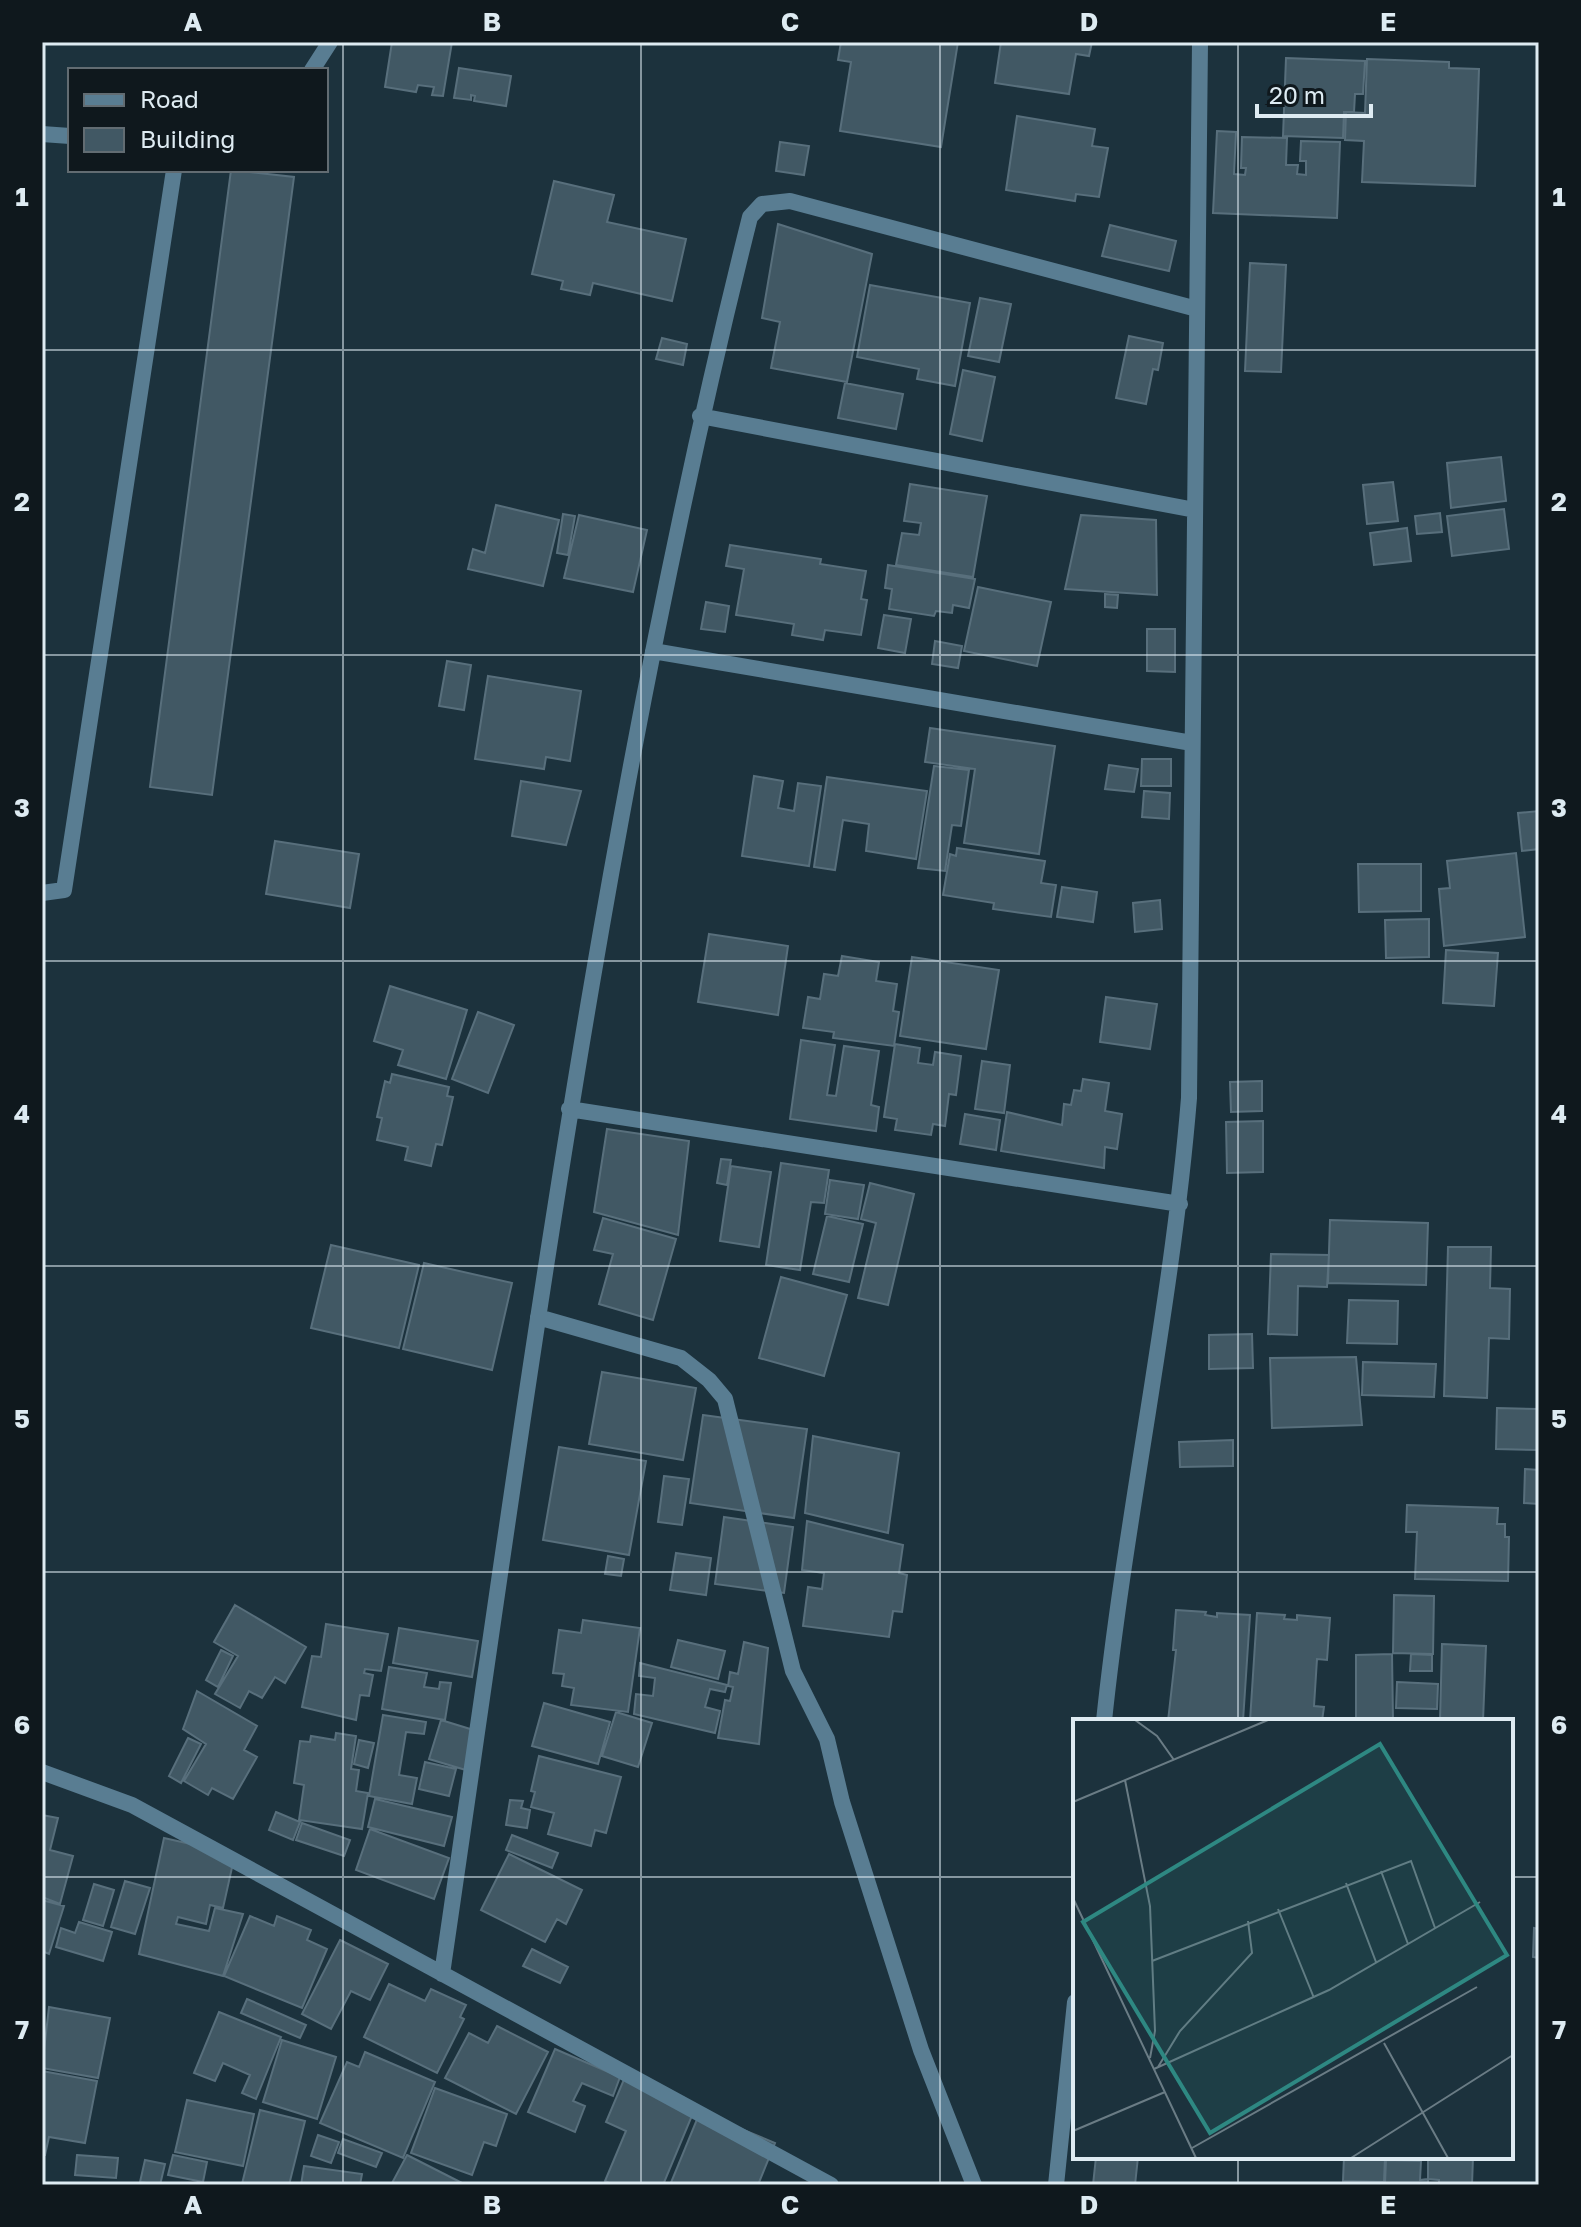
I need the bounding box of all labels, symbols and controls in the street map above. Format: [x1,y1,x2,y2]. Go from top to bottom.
text: A [184,6,203,37]
text: B [483,6,501,37]
text: C [781,6,799,37]
text: D [1080,6,1098,37]
text: E [1380,6,1396,37]
legend [68,68,328,172]
scale bar [1257,68,1371,118]
text: 20 m [1269,80,1325,109]
text: Road [140,84,199,113]
text: Building [140,124,235,153]
text: 1 [15,181,29,212]
text: 1 [1552,181,1566,212]
text: 2 [14,486,30,517]
text: 2 [1551,486,1567,517]
text: 3 [14,792,30,823]
text: 3 [1551,792,1567,823]
text: 4 [14,1098,30,1129]
text: 4 [1551,1098,1567,1129]
text: 5 [14,1403,30,1434]
text: 5 [1551,1403,1567,1434]
text: 6 [14,1709,30,1740]
text: 6 [1551,1709,1567,1740]
inset map [1073,1719,1513,2159]
text: 7 [15,2014,29,2045]
text: 7 [1552,2014,1566,2045]
text: A [184,2189,203,2220]
text: B [483,2189,501,2220]
text: C [781,2189,799,2220]
text: D [1080,2189,1098,2220]
text: E [1380,2189,1396,2220]

